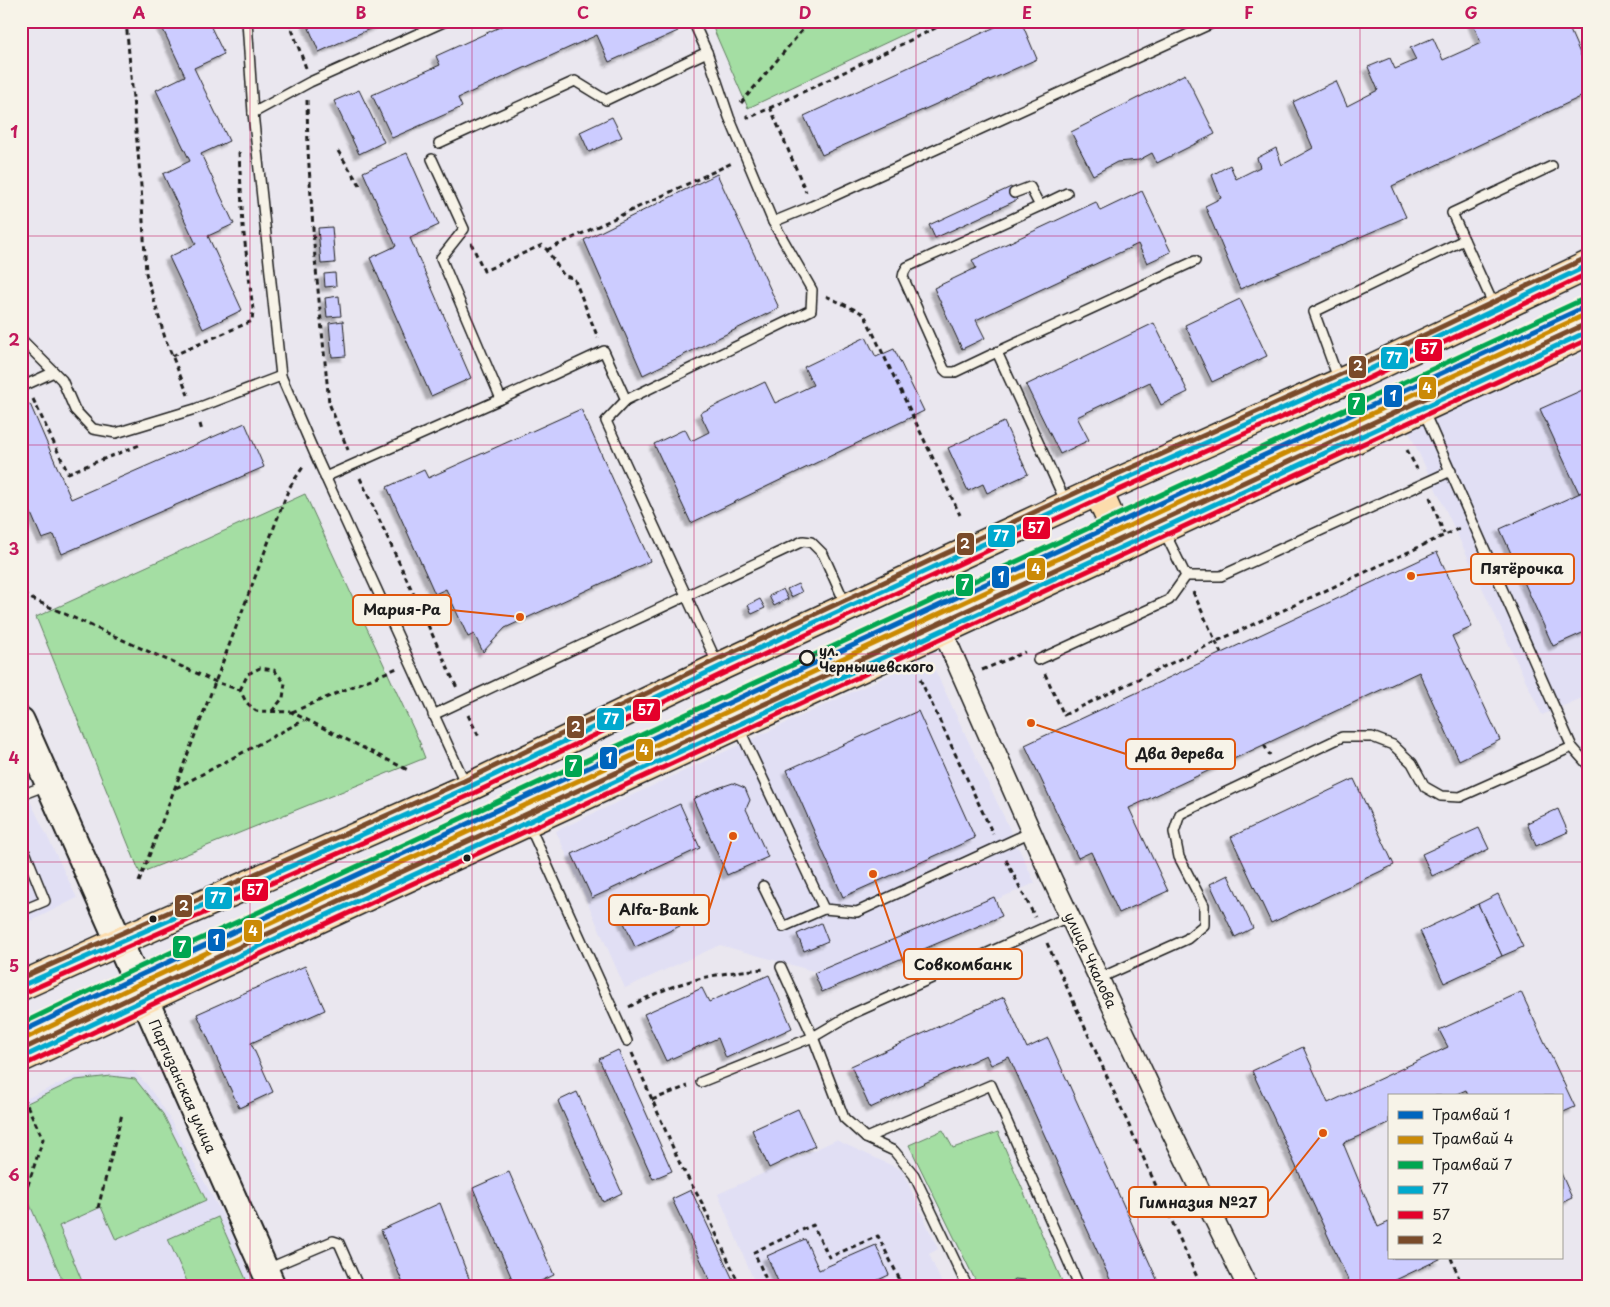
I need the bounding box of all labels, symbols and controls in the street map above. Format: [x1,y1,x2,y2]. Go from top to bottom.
text: A [133,0,146,24]
text: B [356,0,367,24]
text: C [577,0,589,24]
text: D [799,0,811,24]
text: E [1022,0,1032,24]
text: F [1244,0,1254,24]
text: G [1464,0,1478,24]
text: 1 [10,119,18,143]
text: 2 [8,327,20,351]
line badge: 57 [1414,338,1443,362]
text: 57 [1421,338,1438,359]
line badge: 77 [1380,346,1409,370]
text: 77 [1386,347,1402,368]
line badge: 2 [1348,355,1367,379]
text: 2 [1353,355,1363,376]
line badge: 4 [1418,376,1437,400]
text: 4 [1422,377,1432,398]
line badge: 1 [1383,384,1403,408]
text: 1 [1390,385,1397,406]
line badge: 7 [1347,392,1366,416]
text: 7 [1352,393,1361,414]
line badge: 57 [1022,516,1051,540]
text: 57 [1028,517,1045,538]
line badge: 77 [987,524,1016,548]
text: 77 [993,525,1009,546]
line badge: 2 [956,532,975,556]
text: 2 [960,533,970,554]
text: 3 [9,536,19,560]
callout: Пятёрочка [1471,554,1574,584]
text: Пятёрочка [1480,556,1564,579]
line badge: 4 [1026,557,1046,581]
text: 4 [1031,558,1041,579]
line badge: 1 [991,565,1010,589]
text: 1 [998,566,1005,587]
line badge: 7 [955,573,974,597]
text: 7 [961,574,970,595]
callout: Мария-Ра [353,595,451,625]
text: Мария-Ра [363,597,441,620]
place label: ул. Чернышевского [819,640,934,677]
marker: ул. Чернышевского [799,650,815,666]
line badge: 57 [632,698,661,722]
text: 57 [638,699,655,720]
line badge: 77 [596,707,625,731]
text: 77 [603,708,619,729]
line badge: 2 [566,715,585,739]
text: 2 [571,716,581,737]
line badge: 4 [635,738,654,762]
text: 4 [639,739,649,760]
callout: Два дерева [1126,739,1235,769]
text: Два дерева [1135,741,1224,764]
text: 4 [9,745,20,769]
line badge: 1 [599,746,618,770]
text: 1 [606,747,613,768]
line badge: 7 [564,754,583,778]
text: 7 [569,755,578,776]
unlabelled marker [462,853,472,863]
line badge: 57 [241,878,269,902]
text: 57 [247,879,264,900]
line badge: 77 [204,886,233,910]
text: 77 [210,887,226,908]
line badge: 2 [174,894,193,918]
text: 2 [179,895,189,916]
callout: Alfa-Bank [609,895,709,925]
text: Alfa-Bank [619,897,699,920]
street label: улица Чкалова [1060,908,1123,1012]
unlabelled marker [148,914,158,924]
line badge: 4 [243,919,263,943]
text: 4 [248,920,258,941]
line badge: 1 [207,928,226,952]
text: 1 [213,929,220,950]
line badge: 7 [172,935,192,959]
text: 7 [178,936,187,957]
callout: Совкомбанк [904,949,1022,979]
text: Совкомбанк [914,952,1013,975]
text: 5 [9,953,19,977]
street label: Партизанская улица [144,1016,222,1157]
legend [1388,1094,1562,1260]
text: Трамвай 1 [1432,1102,1511,1125]
text: Трамвай 4 [1432,1126,1514,1149]
text: Трамвай 7 [1432,1152,1513,1175]
text: 6 [8,1162,20,1186]
text: 77 [1432,1176,1449,1199]
callout: Гимназия №27 [1129,1187,1268,1217]
text: Гимназия №27 [1139,1190,1257,1213]
text: 57 [1432,1202,1450,1225]
text: 2 [1432,1226,1443,1249]

